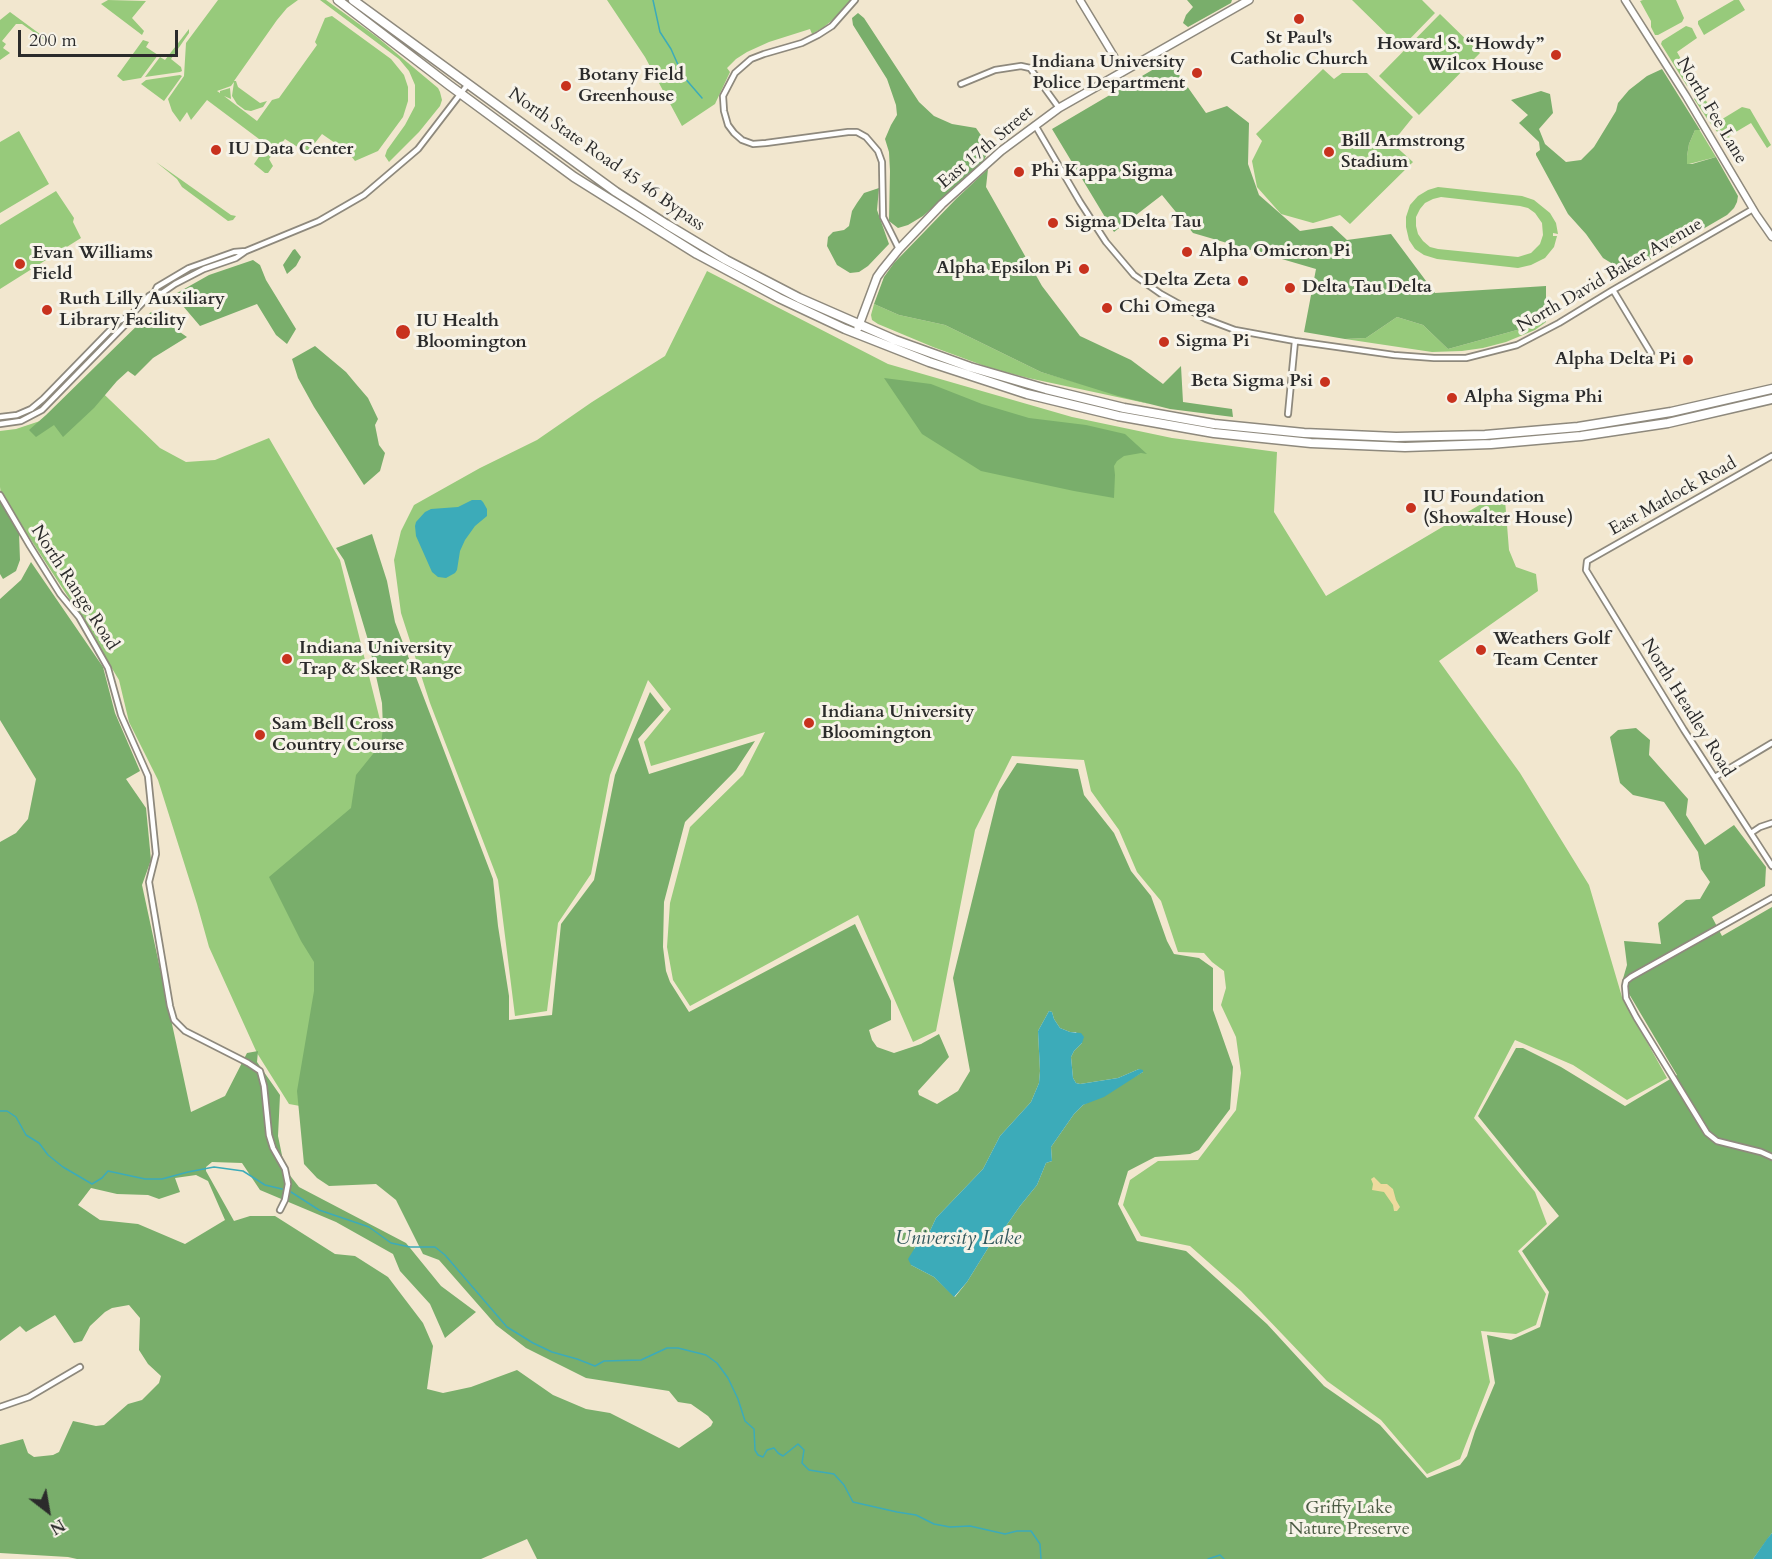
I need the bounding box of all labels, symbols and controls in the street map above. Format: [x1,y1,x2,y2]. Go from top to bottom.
marker: St Paul's Catholic Church [1292,12,1306,26]
scale bar [21,18,182,56]
text: 200 m [29,28,77,53]
place label: St Paul's Catholic Church [1230,28,1368,70]
place label: Howard S. “Howdy” Wilcox House [1377,34,1544,76]
marker: Howard S. “Howdy” Wilcox House [1549,48,1563,62]
place label: Indiana University Police Department [1031,52,1185,94]
street label: North Fee Lane [1671,54,1751,168]
place label: Botany Field Greenhouse [578,65,684,107]
marker: Indiana University Police Department [1190,66,1204,80]
marker: Botany Field Greenhouse [559,79,573,93]
street label: North State Road 45 46 Bypass [503,84,709,236]
street label: East 17th Street [934,102,1038,194]
place label: Bill Armstrong Stadium [1341,131,1465,174]
place label: IU Data Center [228,139,353,161]
marker: IU Data Center [209,143,223,157]
marker: Bill Armstrong Stadium [1322,145,1336,159]
place label: Phi Kappa Sigma [1031,161,1174,183]
marker: Phi Kappa Sigma [1012,165,1026,179]
place label: Sigma Delta Tau [1065,212,1202,234]
street label: North David Baker Avenue [1513,214,1707,338]
marker: Sigma Delta Tau [1046,216,1060,230]
place label: Alpha Omicron Pi [1199,241,1350,263]
place label: Evan Williams Field [32,243,153,286]
marker: Alpha Omicron Pi [1180,245,1194,259]
marker: Evan Williams Field [13,257,27,271]
place label: Alpha Epsilon Pi [936,258,1072,280]
marker: Alpha Epsilon Pi [1077,262,1091,276]
place label: Delta Zeta [1144,270,1231,292]
marker: Delta Zeta [1236,274,1250,288]
place label: Delta Tau Delta [1302,277,1432,299]
marker: Delta Tau Delta [1283,281,1297,295]
place label: Ruth Lilly Auxiliary Library Facility [59,289,225,332]
place label: Chi Omega [1119,297,1215,319]
marker: Chi Omega [1100,301,1114,315]
marker: Ruth Lilly Auxiliary Library Facility [40,303,54,317]
place label: IU Health Bloomington [416,311,527,354]
marker: IU Health Bloomington [394,323,412,341]
place label: Sigma Pi [1176,331,1250,353]
marker: Sigma Pi [1157,335,1171,349]
place label: Alpha Delta Pi [1555,349,1676,371]
marker: Alpha Delta Pi [1681,353,1695,367]
place label: Beta Sigma Psi [1191,371,1313,393]
marker: Beta Sigma Psi [1318,375,1332,389]
place label: Alpha Sigma Phi [1464,387,1603,409]
marker: Alpha Sigma Phi [1445,391,1459,405]
street label: East Matlock Road [1605,453,1741,541]
place label: IU Foundation (Showalter House) [1423,487,1573,530]
marker: IU Foundation (Showalter House) [1404,501,1418,515]
street label: North Range Road [25,521,123,655]
place label: Weathers Golf Team Center [1493,629,1610,672]
street label: North Headley Road [1636,635,1738,781]
place label: Indiana University Trap & Skeet Range [299,638,462,680]
marker: Weathers Golf Team Center [1474,643,1488,657]
marker: Indiana University Trap & Skeet Range [280,652,294,666]
place label: Indiana University Bloomington [821,702,975,744]
place label: Sam Bell Cross Country Course [272,714,404,756]
marker: Indiana University Bloomington [802,716,816,730]
marker: Sam Bell Cross Country Course [253,728,267,742]
water label: University Lake [895,1227,1021,1251]
north arrow [18,1481,78,1541]
park label: Griffy Lake Nature Preserve [1288,1498,1410,1540]
text: N [46,1513,69,1539]

